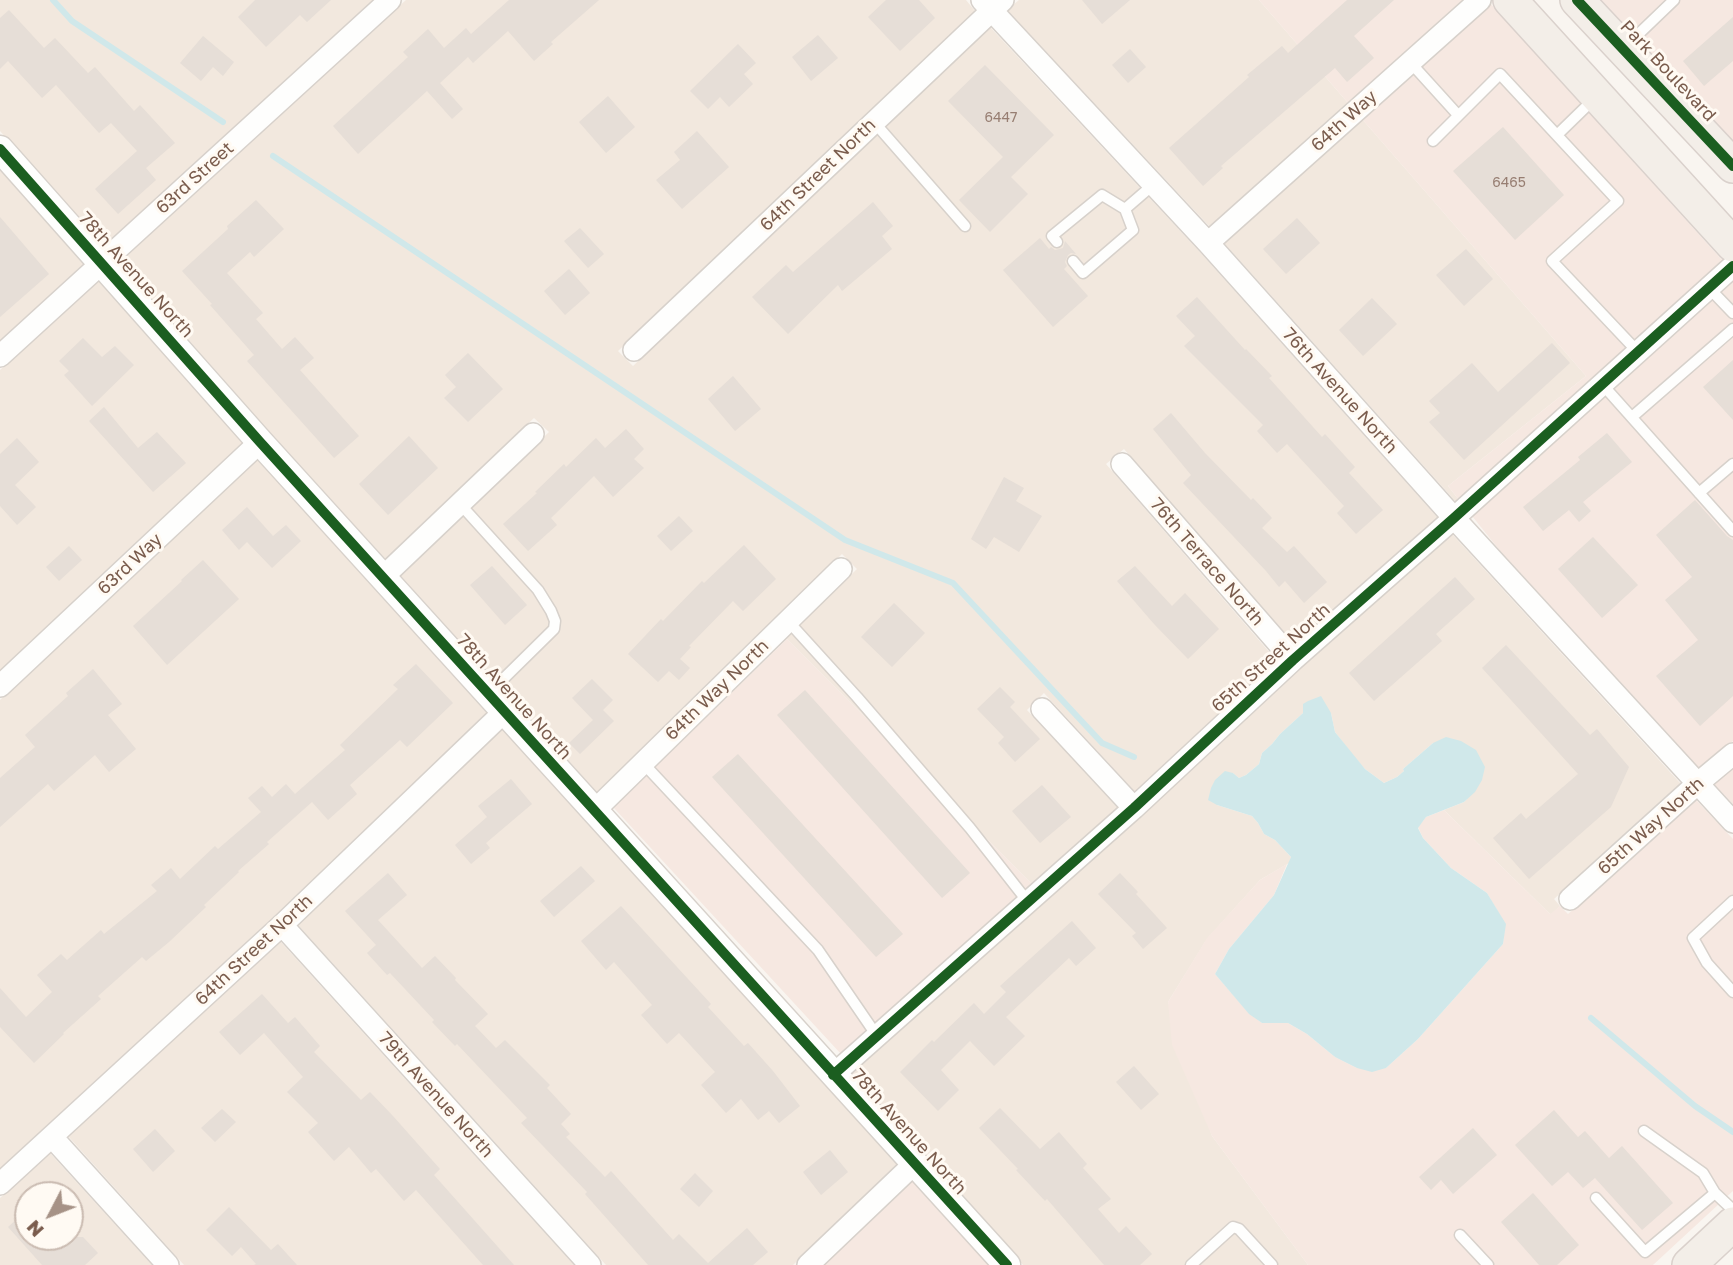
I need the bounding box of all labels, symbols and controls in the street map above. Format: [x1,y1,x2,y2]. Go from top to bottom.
street label: Park Boulevard [1616,16,1720,126]
street label: 64th Way [1307,86,1381,156]
house number: 6447 [985,110,1017,126]
street label: 64th Street North [756,114,880,236]
street label: 63rd Street [152,137,238,219]
house number: 6465 [1492,175,1526,191]
street label: 78th Avenue North [74,208,198,342]
street label: 76th Avenue North [1278,324,1402,458]
street label: 76th Terrace North [1146,494,1268,630]
street label: 63rd Way [93,529,167,599]
street label: 65th Street North [1207,599,1335,717]
street label: 78th Avenue North [452,630,576,764]
street label: 64th Way North [661,635,773,745]
street label: 65th Way North [1594,773,1708,879]
street label: 64th Street North [191,890,317,1010]
street label: 79th Avenue North [374,1028,498,1162]
street label: 78th Avenue North [847,1065,971,1199]
north arrow [14,1181,84,1251]
text: N [21,1216,48,1242]

